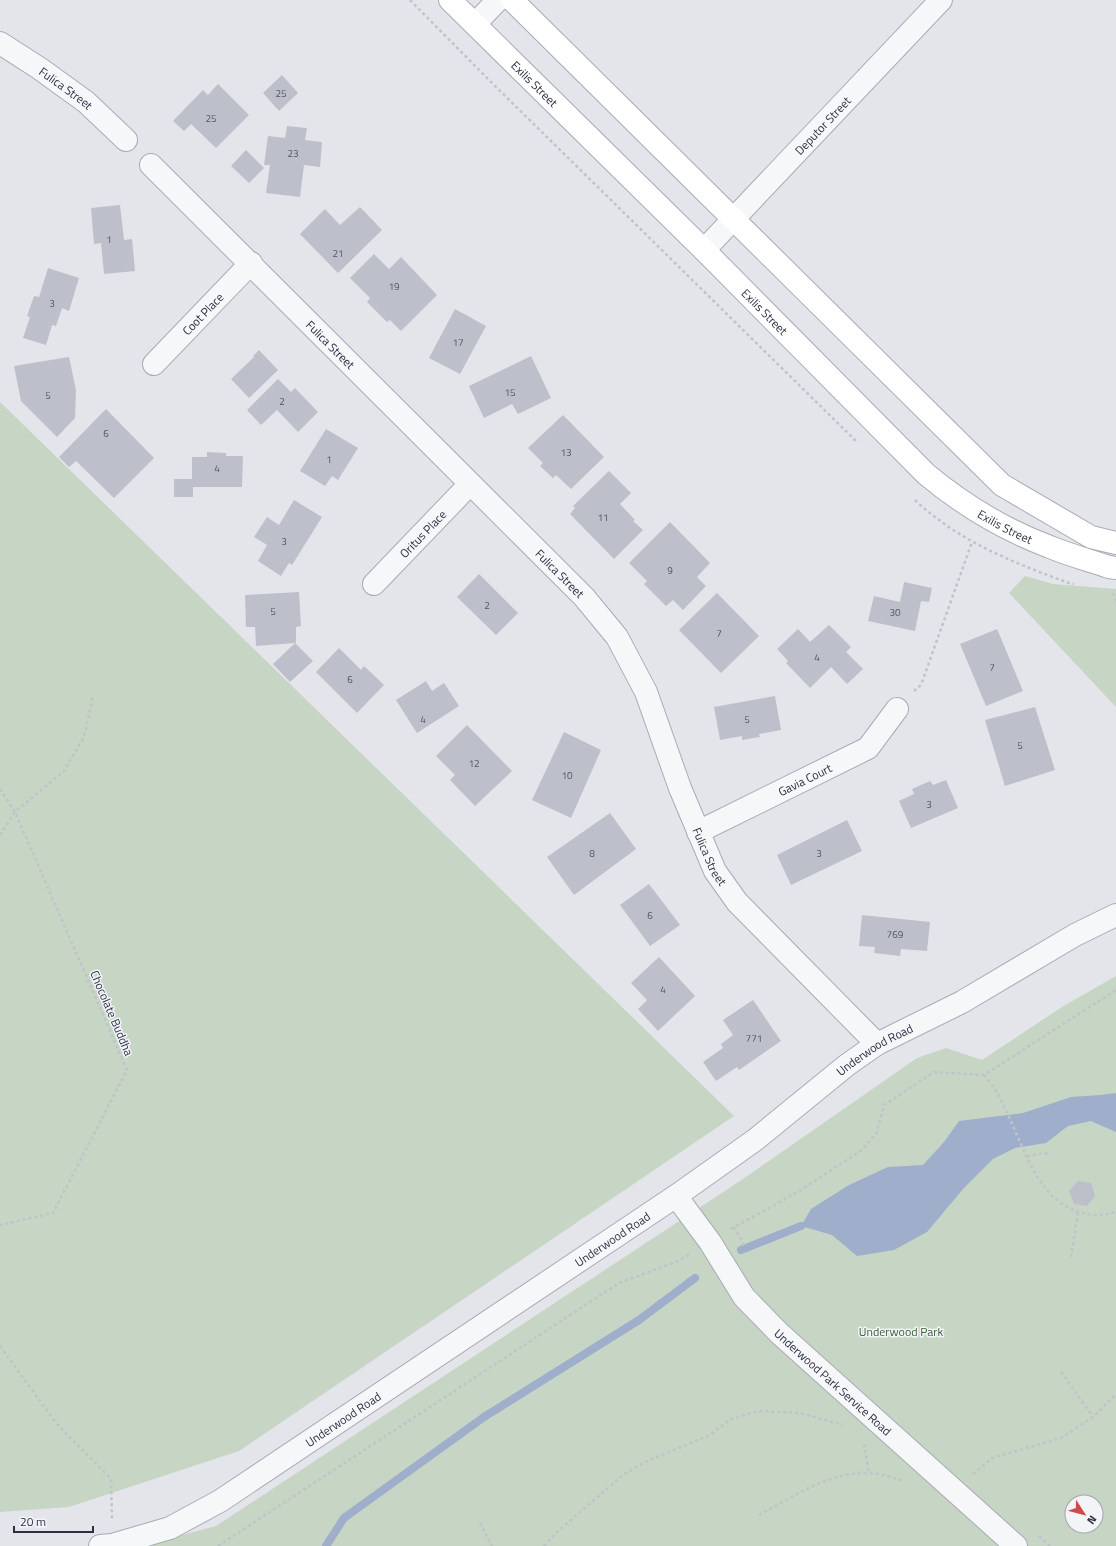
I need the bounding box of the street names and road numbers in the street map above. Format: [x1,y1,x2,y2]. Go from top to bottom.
street label: Exilis Street [507,56,563,112]
street label: Fulica Street [35,62,98,114]
street label: Deputor Street [790,91,856,159]
street label: Exilis Street [737,284,793,340]
street label: Coot Place [177,288,228,339]
street label: Fulica Street [302,316,360,374]
street label: Exilis Street [974,504,1036,549]
street label: Oritus Place [395,505,450,562]
street label: Fulica Street [531,544,590,603]
street label: Gavia Court [775,758,836,801]
street label: Fulica Street [688,824,732,890]
street label: Chocolate Buddha [85,967,139,1059]
street label: Underwood Road [832,1018,916,1080]
street label: Underwood Road [570,1207,654,1271]
street label: Underwood Park Service Road [770,1324,896,1440]
street label: Underwood Road [301,1387,384,1451]

